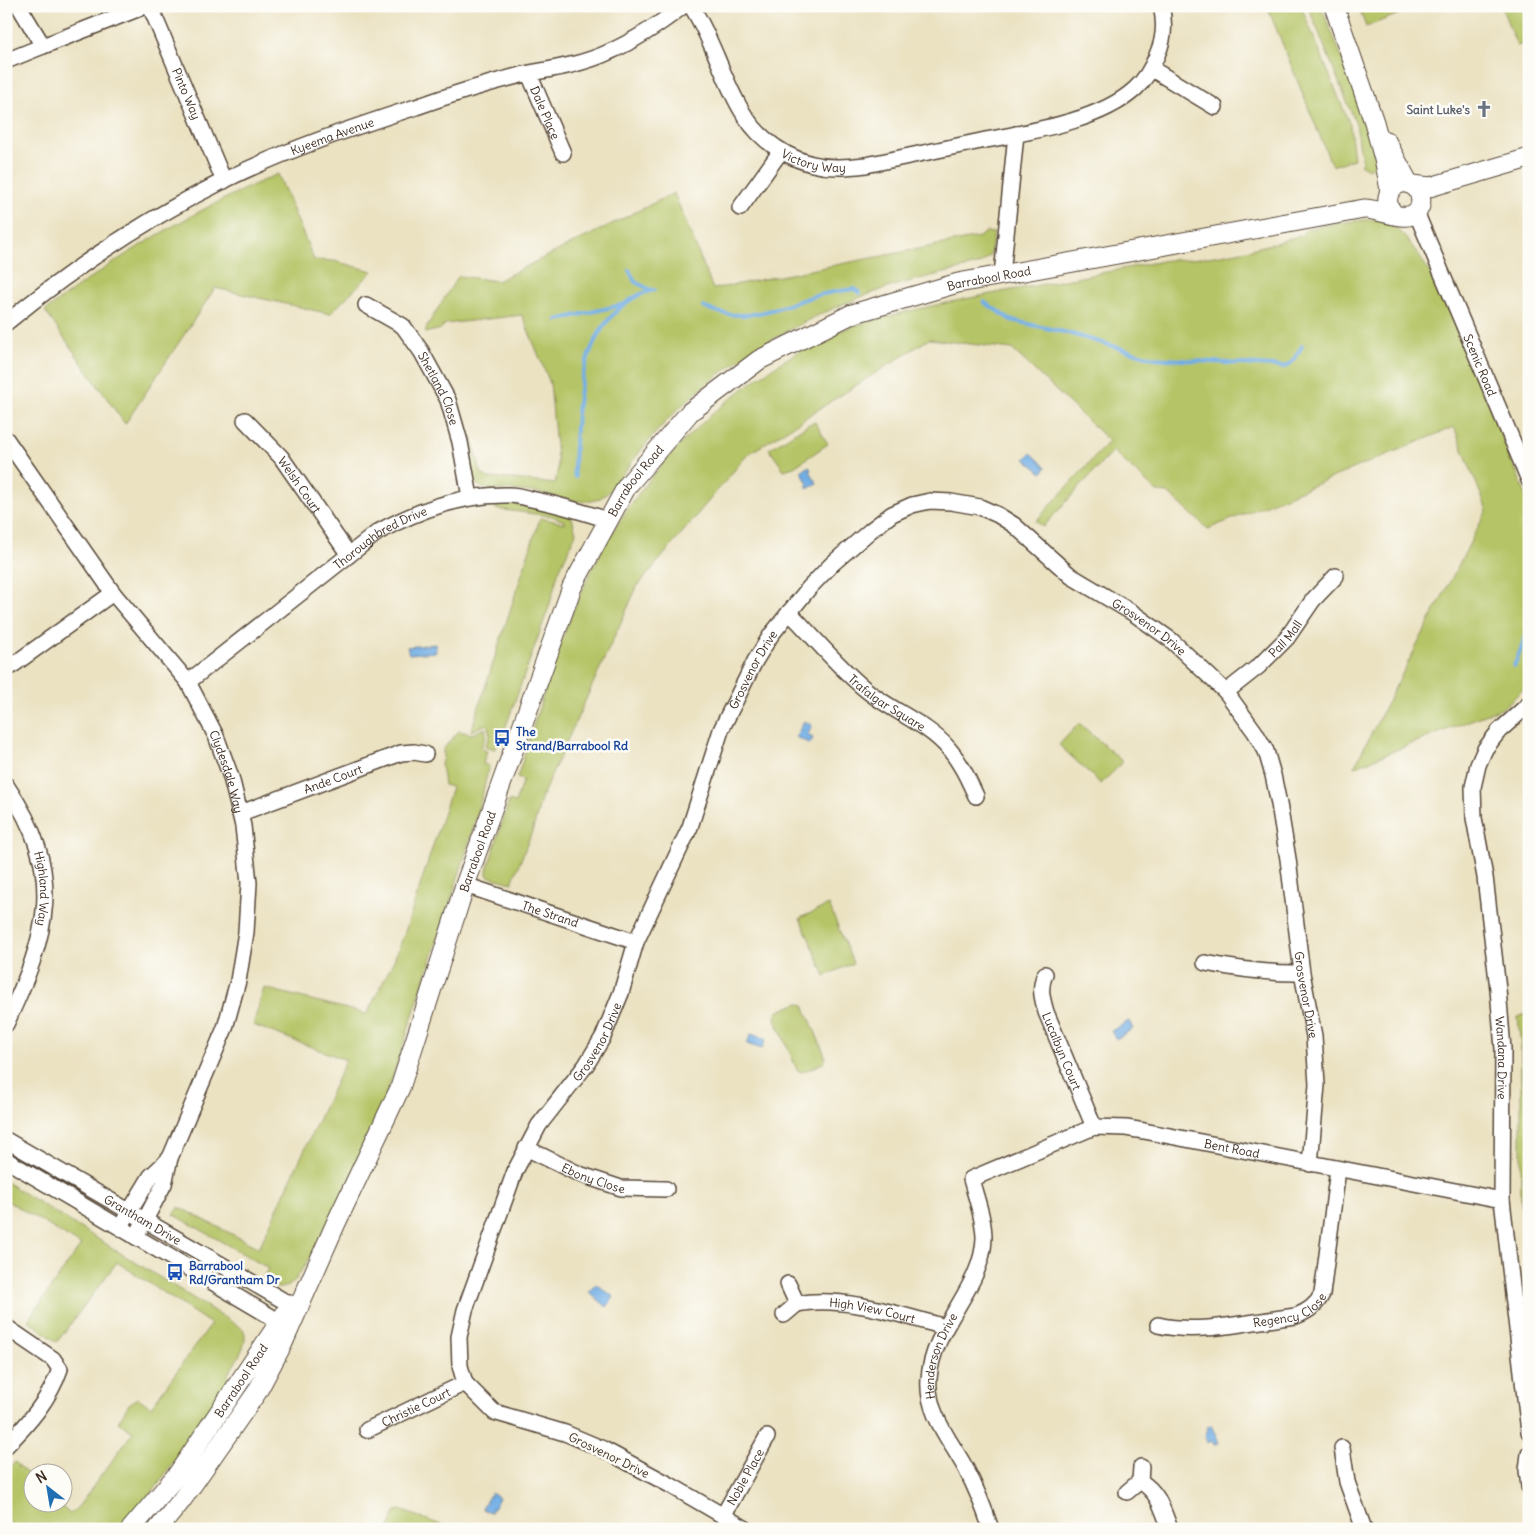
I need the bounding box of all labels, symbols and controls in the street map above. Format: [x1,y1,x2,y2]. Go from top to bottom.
street label: Pinto Way [169,65,205,122]
street label: Dale Place [528,84,564,141]
church icon: Saint Luke's [1474,99,1494,119]
place label: Saint Luke's [1406,102,1471,117]
street label: Kyeema Avenue [288,114,376,158]
street label: Victory Way [779,145,846,175]
street label: Barrabool Road [945,262,1032,293]
street label: Scenic Road [1461,332,1500,398]
street label: Shetland Close [415,349,462,427]
street label: Barrabool Road [604,442,666,519]
street label: Welsh Court [275,453,325,516]
street label: Thoroughbred Drive [330,503,429,572]
street label: Grosvenor Drive [1109,595,1189,658]
street label: Pall Mall [1265,617,1305,660]
street label: Grosvenor Drive [725,627,780,711]
street label: Trafalgar Square [845,671,928,734]
place label: The Strand/Barrabool Rd [516,724,628,753]
street label: Clydesdale Way [207,727,247,815]
bus stop icon: The Strand/Barrabool Rd [492,728,512,748]
street label: Ande Court [301,761,364,796]
street label: Barrabool Road [456,809,498,894]
street label: Highland Way [32,849,52,927]
street label: The Strand [520,897,581,930]
street label: Grosvenor Drive [1292,950,1322,1039]
street label: Grosvenor Drive [569,1000,624,1084]
street label: Lucalbyn Court [1039,1010,1085,1092]
street label: Wandana Drive [1493,1016,1511,1100]
street label: Bent Road [1203,1135,1261,1161]
street label: Ebony Close [559,1159,625,1196]
street label: Grantham Drive [101,1191,184,1247]
place label: Barrabool Rd/Grantham Dr [189,1258,280,1287]
bus stop icon: Barrabool Rd/Grantham Dr [165,1262,185,1282]
street label: Regency Close [1252,1290,1329,1330]
street label: High View Court [829,1294,917,1326]
street label: Henderson Drive [921,1310,960,1401]
street label: Barrabool Road [211,1341,270,1420]
street label: Christie Court [379,1384,453,1430]
street label: Grosvenor Drive [566,1429,652,1481]
street label: Noble Place [723,1446,767,1508]
north arrow [22,1462,72,1512]
text: N [33,1467,50,1487]

